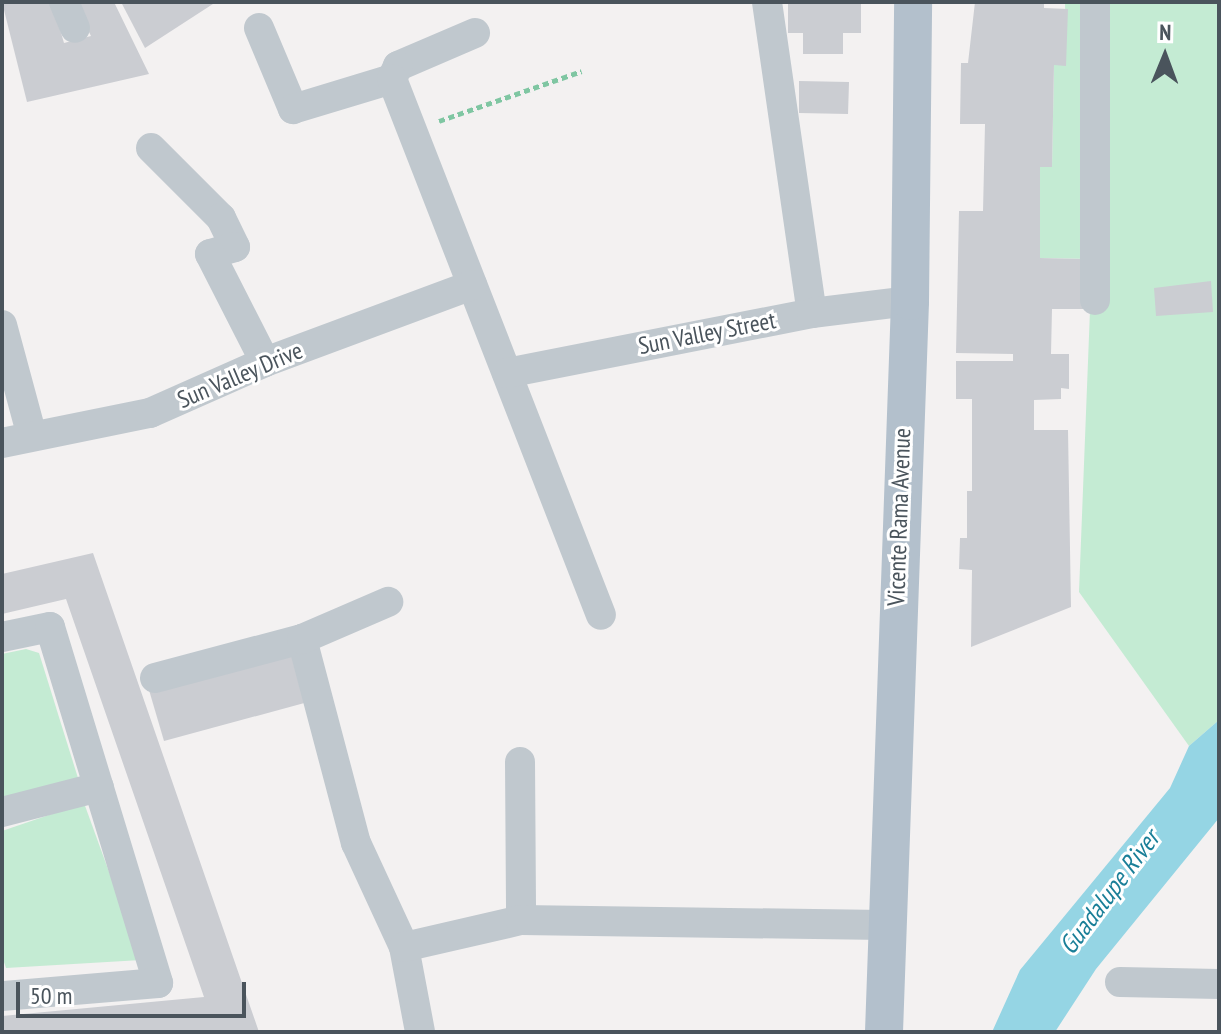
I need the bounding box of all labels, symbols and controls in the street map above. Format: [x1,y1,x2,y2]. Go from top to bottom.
north arrow [1125,16,1205,96]
text: N [1159,18,1172,46]
street label: Sun Valley Street [635,305,779,361]
street label: Sun Valley Drive [172,335,308,415]
street label: Vicente Rama Avenue [881,427,917,607]
water label: Guadalupe River [1052,824,1166,960]
scale bar [20,966,250,1016]
text: 50 m [30,980,72,1011]

